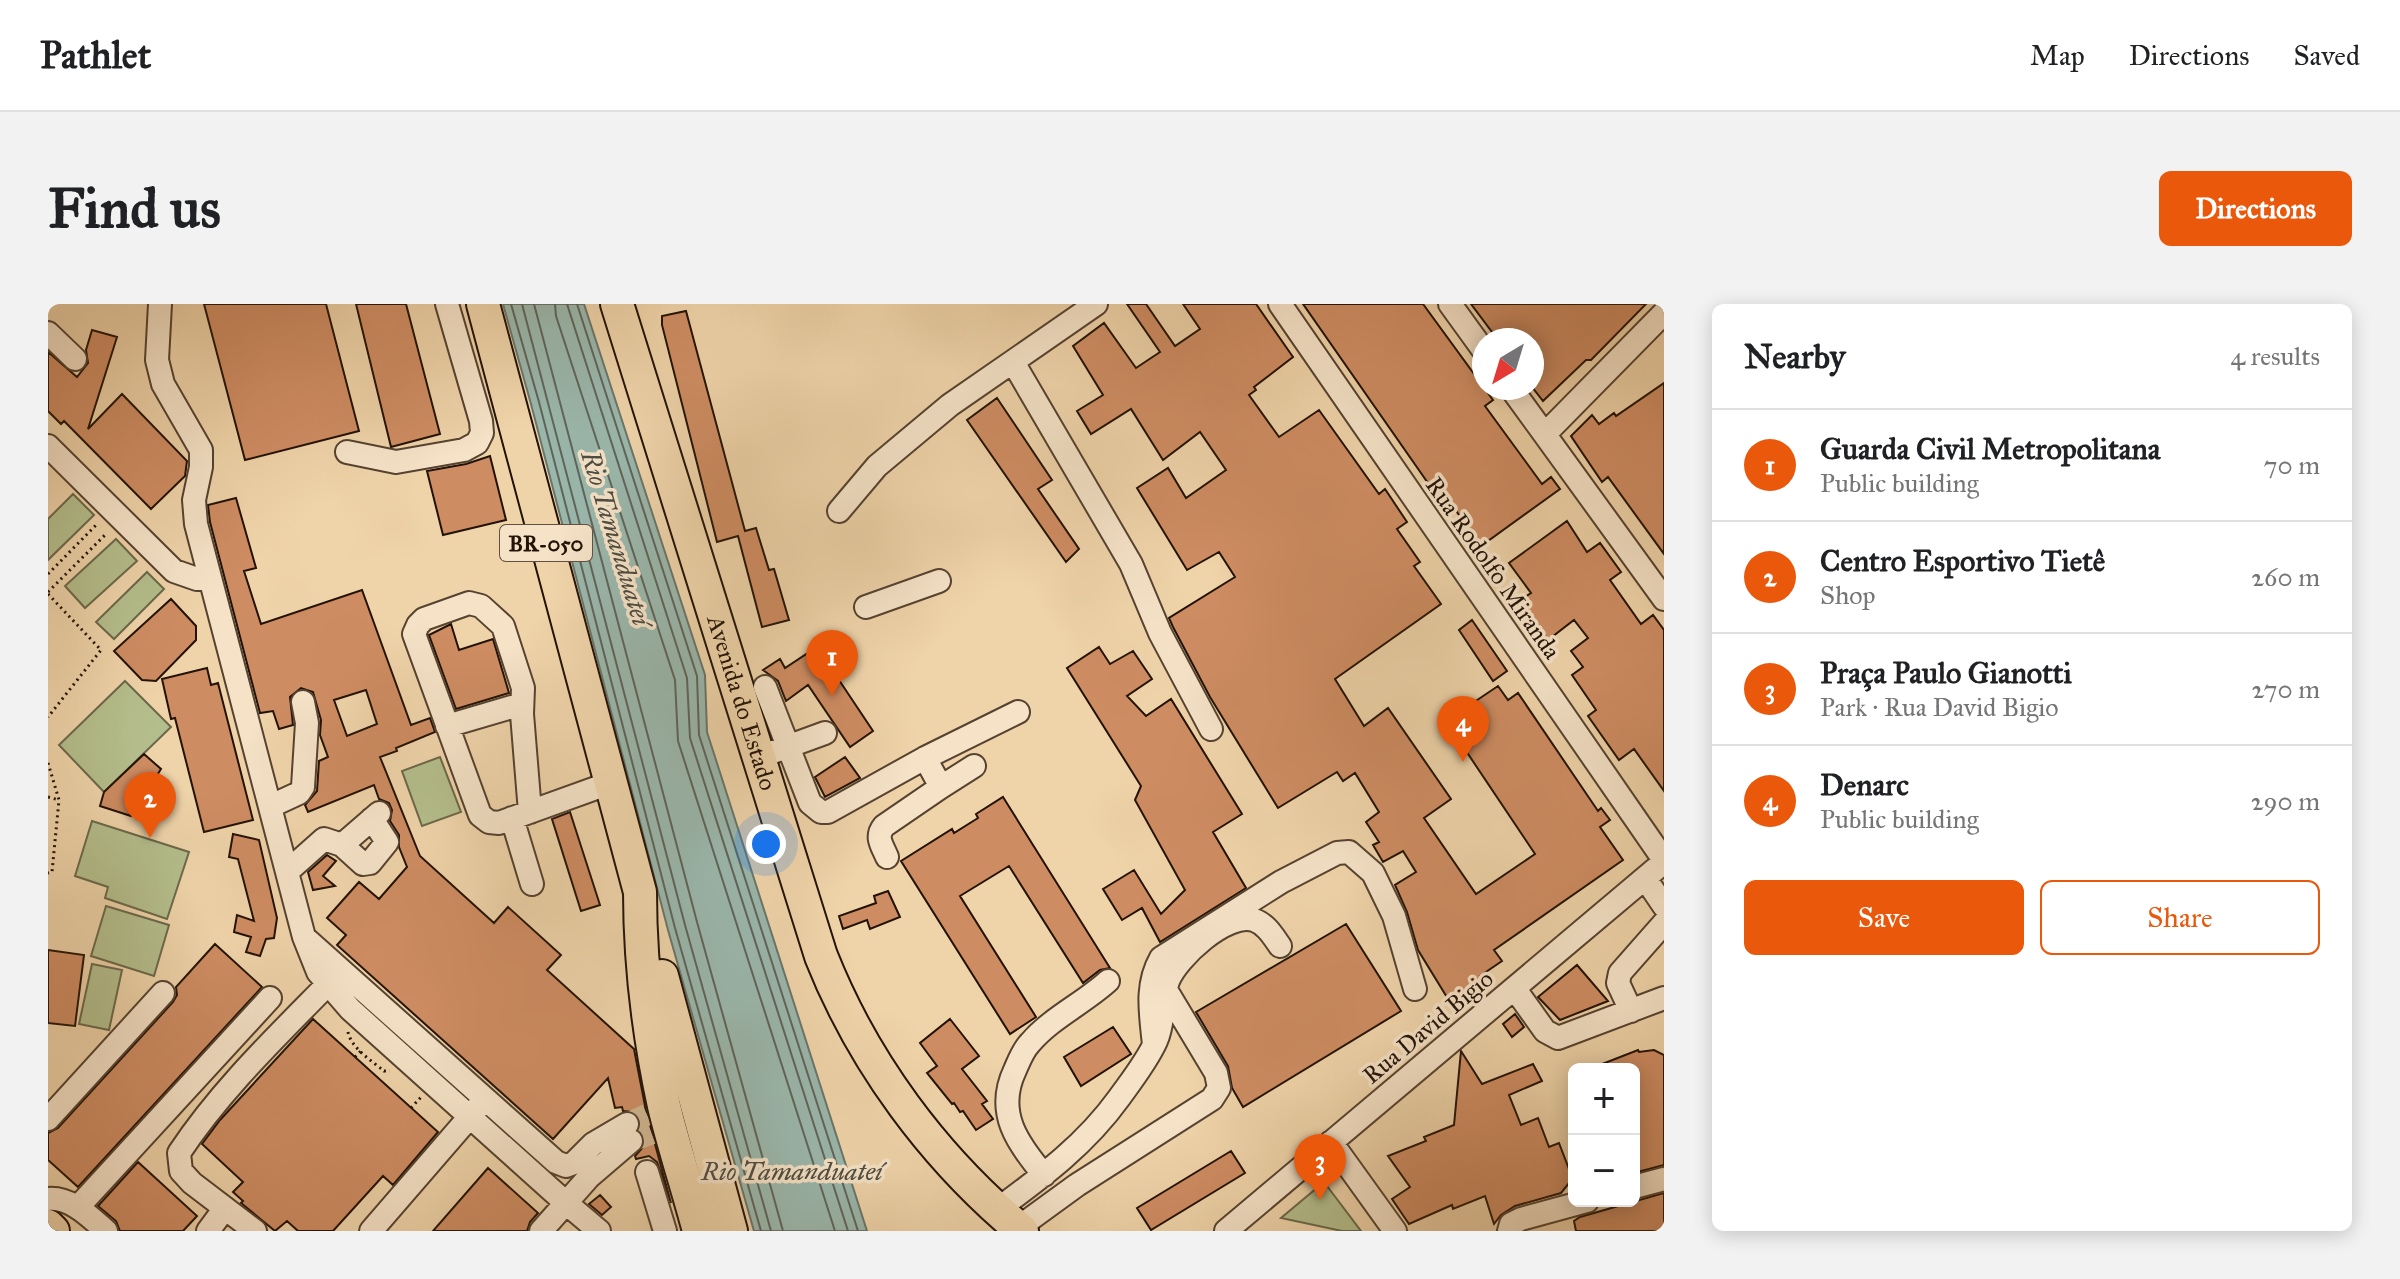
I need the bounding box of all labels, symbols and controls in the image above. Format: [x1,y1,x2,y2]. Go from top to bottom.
text: Pathlet [40,32,151,78]
text: Map [2030,38,2085,73]
text: Directions [2129,38,2250,73]
text: Saved [2294,38,2360,73]
button: Directions [2159,171,2352,246]
text: Find us [48,174,221,242]
north arrow [1472,328,1544,400]
text: Nearby [1744,336,1846,377]
text: 4 results [2231,340,2320,372]
text: Guarda Civil Metropolitana [1820,431,2160,467]
water label: Rio Tamanduateí [574,446,659,635]
text: 1 [1765,449,1775,481]
text: 70 m [2264,449,2320,481]
text: Public building [1820,467,1979,499]
street label: Rua Rodolfo Miranda [1419,471,1568,666]
road number: BR-050 [500,525,592,561]
text: Centro Esportivo Tietê [1820,543,2105,579]
text: 2 [1764,561,1776,593]
text: 260 m [2251,561,2320,593]
text: Shop [1820,579,1876,611]
street label: Avenida do Estado [700,611,783,794]
pin: 1 [806,630,858,696]
text: Praça Paulo Gianotti [1820,655,2072,691]
text: 3 [1765,673,1775,705]
text: 270 m [2251,673,2320,705]
text: Park · Rua David Bigio [1820,691,2059,723]
pin: 4 [1437,696,1489,762]
text: Denarc [1820,767,1909,803]
pin: 2 [124,772,176,838]
text: 4 [1763,785,1777,817]
text: 290 m [2251,785,2320,817]
text: Public building [1820,803,1979,835]
your location [746,824,786,864]
button: Save [1744,880,2024,955]
button: Share [2040,880,2320,955]
street label: Rua David Bigio [1357,964,1499,1090]
map controls [1568,1063,1640,1207]
button: + [1568,1063,1640,1135]
pin: 3 [1294,1134,1346,1200]
button: − [1568,1135,1640,1207]
water label: Rio Tamanduateí [700,1155,888,1187]

